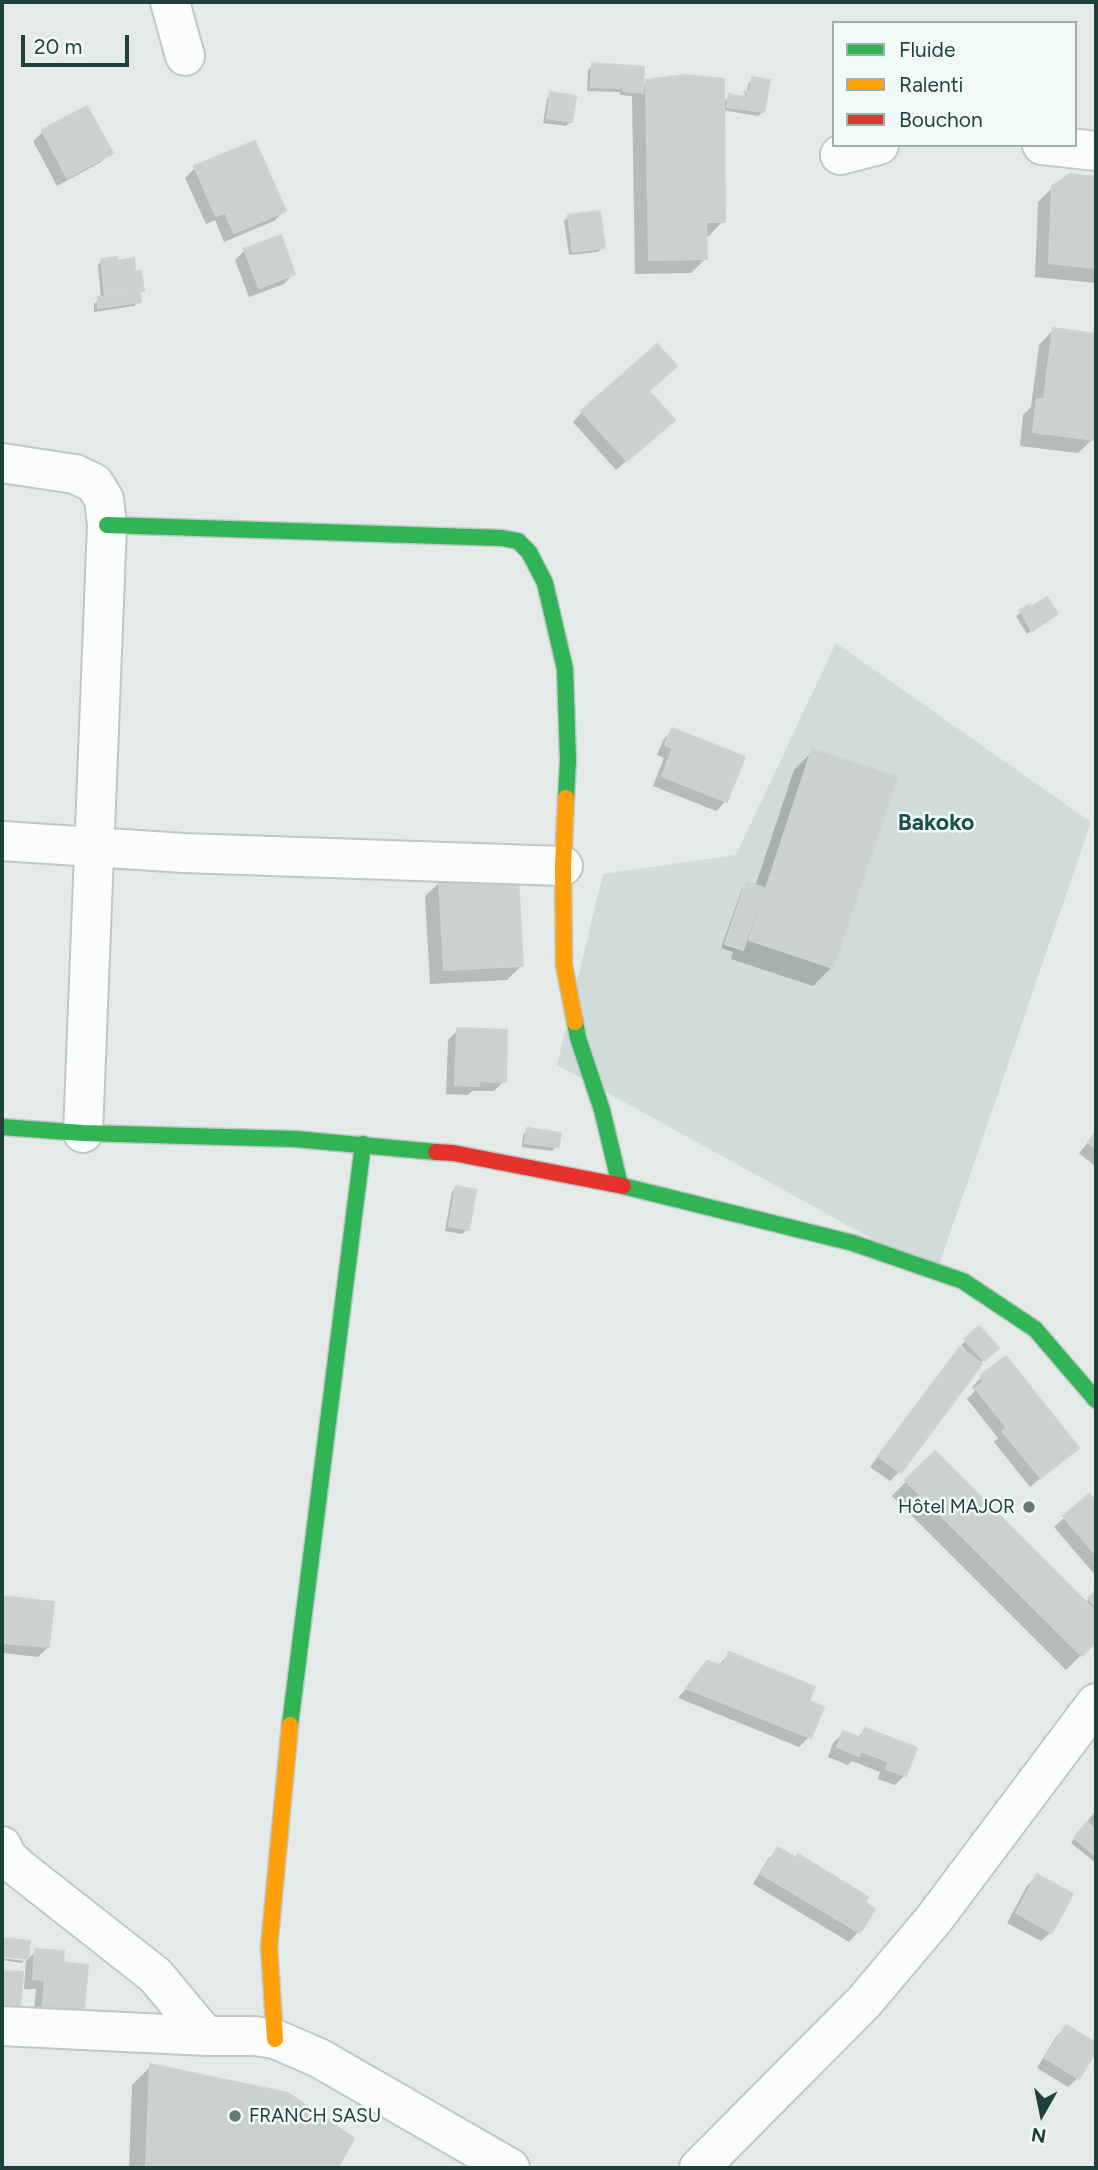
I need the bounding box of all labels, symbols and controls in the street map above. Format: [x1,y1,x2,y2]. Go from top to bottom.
scale bar [24,21,133,65]
legend [832,21,1077,147]
text: 20 m [34,34,82,59]
text: Fluide [899,37,955,62]
text: Ralenti [899,72,963,97]
text: Bouchon [899,107,983,132]
district label: Bakoko [898,809,974,837]
place label: Hôtel MAJOR [898,1496,1015,1518]
marker: Hôtel MAJOR [1021,1499,1037,1515]
north arrow [1007,2079,1077,2149]
place label: FRANCH SASU [249,2105,381,2127]
marker: FRANCH SASU [227,2108,243,2124]
text: N [1030,2123,1048,2148]

